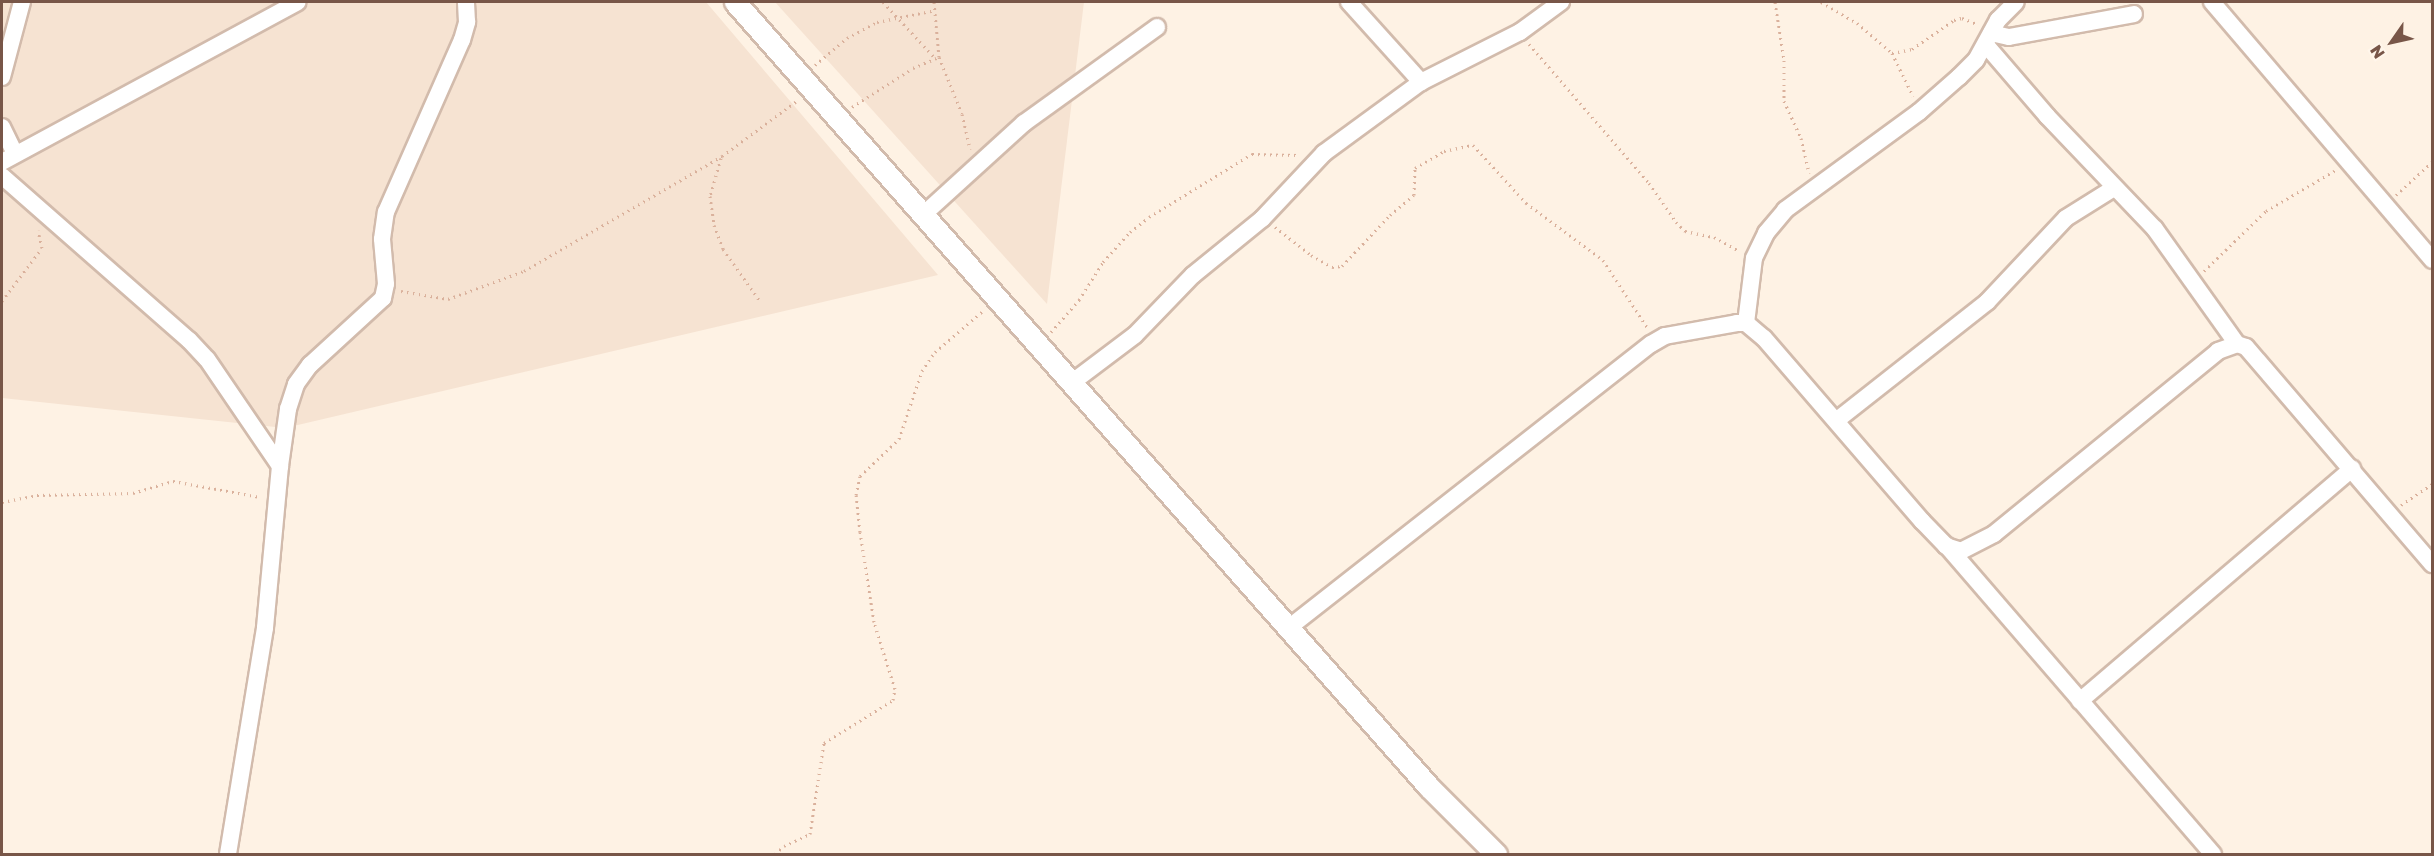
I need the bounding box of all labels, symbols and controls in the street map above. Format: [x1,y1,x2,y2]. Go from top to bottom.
north arrow [2362,12,2422,72]
text: N [2365,41,2389,63]

